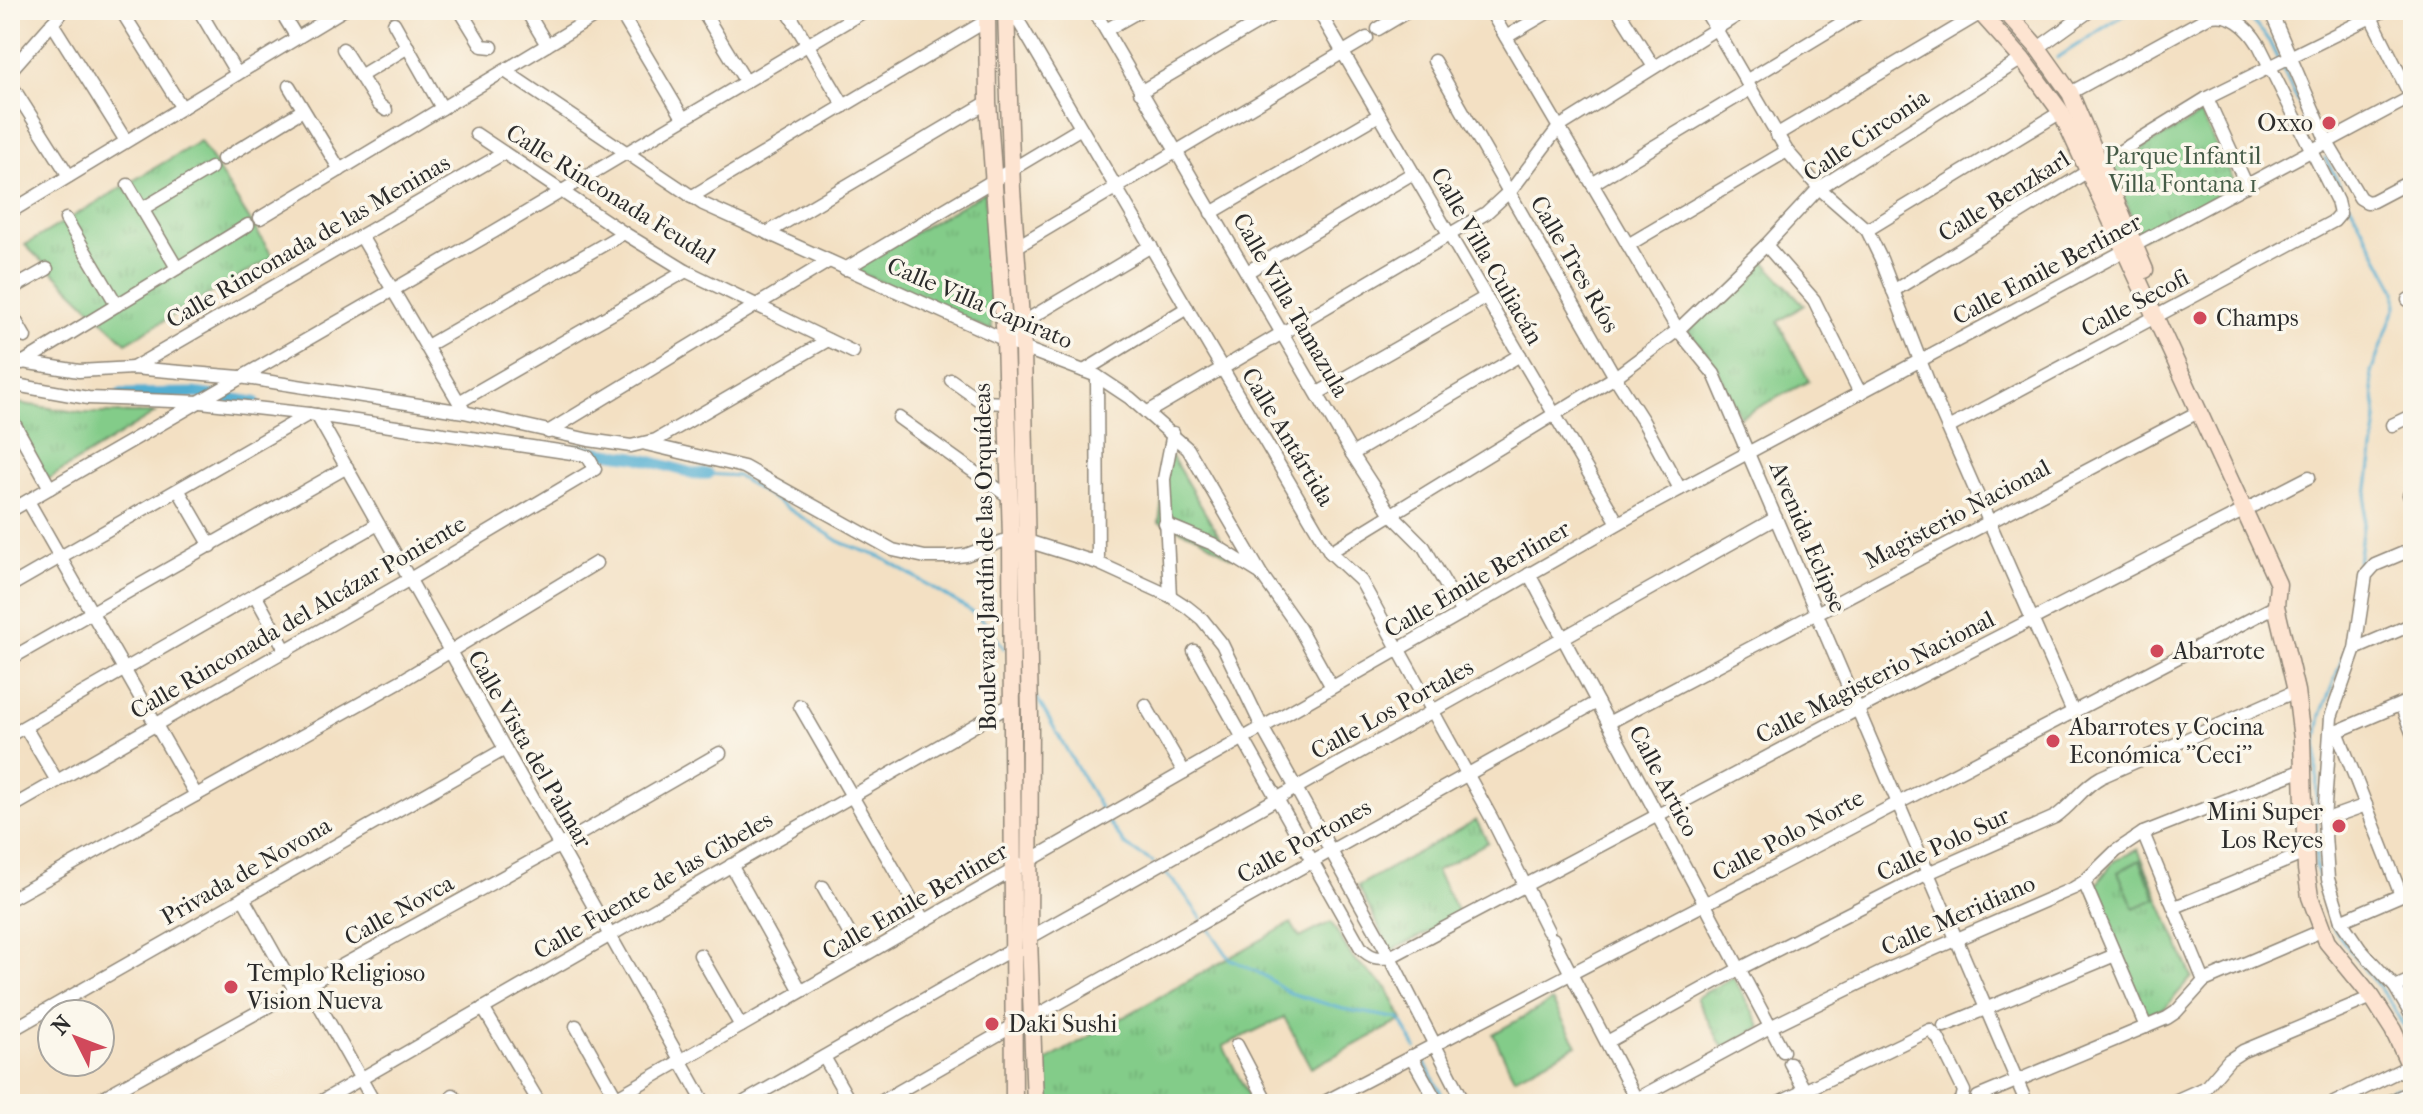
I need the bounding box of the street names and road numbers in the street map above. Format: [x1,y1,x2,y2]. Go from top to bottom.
street label: Calle Circonia [1798,82,1935,187]
street label: Calle Rinconada Feudal [501,118,721,270]
street label: Calle Benzkarl [1933,144,2075,247]
street label: Calle Rinconada de las Meninas [161,148,455,334]
street label: Calle Villa Culiacán [1425,163,1549,350]
street label: Calle Tres Ríos [1525,191,1625,337]
street label: Calle Emile Berliner [1948,207,2147,331]
street label: Calle Villa Tamazula [1227,208,1356,403]
street label: Calle Villa Capirato [883,251,1077,355]
street label: Calle Secofi [2076,263,2194,343]
street label: Calle Antártida [1236,363,1341,512]
street label: Boulevard Jardín de las Orquídeas [968,383,1002,731]
street label: Magisterio Nacional [1859,453,2055,575]
street label: Avenida Eclipse [1763,456,1852,617]
street label: Calle Rinconada del Alcázar Poniente [125,509,471,725]
street label: Calle Emile Berliner [1379,514,1575,644]
street label: Calle Magisterio Nacional [1751,604,1999,749]
street label: Calle Vista del Palmar [462,645,598,853]
street label: Calle Los Portales [1306,653,1478,765]
street label: Calle Artico [1623,721,1705,841]
street label: Calle Polo Norte [1707,783,1869,887]
street label: Calle Portones [1232,793,1376,889]
street label: Calle Polo Sur [1872,801,2015,887]
street label: Calle Fuente de las Cibeles [529,805,778,965]
street label: Privada de Novona [156,811,337,931]
street label: Calle Emile Berliner [817,836,1013,966]
street label: Calle Novca [340,868,459,951]
street label: Calle Meridiano [1877,869,2039,961]

